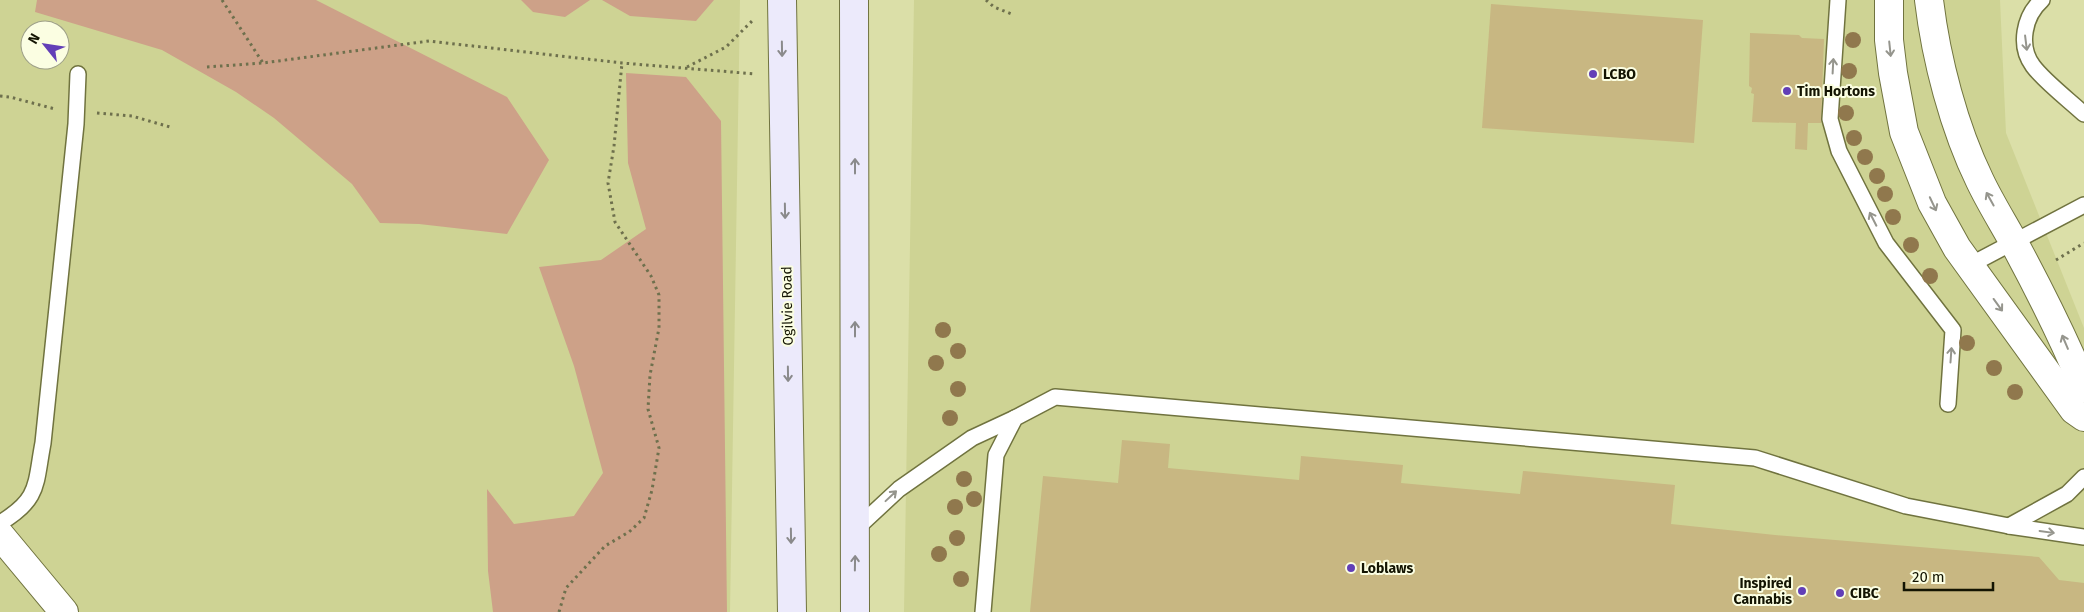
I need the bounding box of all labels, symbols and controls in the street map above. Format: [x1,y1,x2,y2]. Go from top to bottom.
north arrow [20,20,70,70]
text: N [24,30,44,47]
one-way arrow [2021,35,2031,51]
one-way arrow [778,40,787,56]
one-way arrow [1885,40,1895,56]
one-way arrow [1829,58,1838,74]
place label: LCBO [1603,66,1636,83]
marker: LCBO [1587,68,1599,80]
place label: Tim Hortons [1797,83,1875,100]
marker: Tim Hortons [1781,85,1793,97]
one-way arrow [850,159,860,175]
one-way arrow [1984,192,1994,207]
one-way arrow [1928,197,1938,212]
one-way arrow [780,202,790,219]
one-way arrow [1868,212,1877,227]
street label: Ogilvie Road [778,266,797,346]
one-way arrow [1993,297,2003,311]
one-way arrow [850,321,860,338]
one-way arrow [2059,335,2069,350]
one-way arrow [1947,347,1956,363]
one-way arrow [783,365,793,381]
one-way arrow [885,490,898,501]
one-way arrow [2038,527,2054,537]
one-way arrow [786,528,796,544]
one-way arrow [850,556,860,572]
place label: Loblaws [1361,560,1414,577]
scale bar [1904,560,1993,592]
marker: Loblaws [1345,562,1357,574]
text: 20 m [1912,568,1945,586]
place label: Inspired Cannabis [1734,575,1792,608]
marker: Inspired Cannabis [1796,585,1808,597]
place label: CIBC [1850,585,1879,602]
marker: CIBC [1834,587,1846,599]

